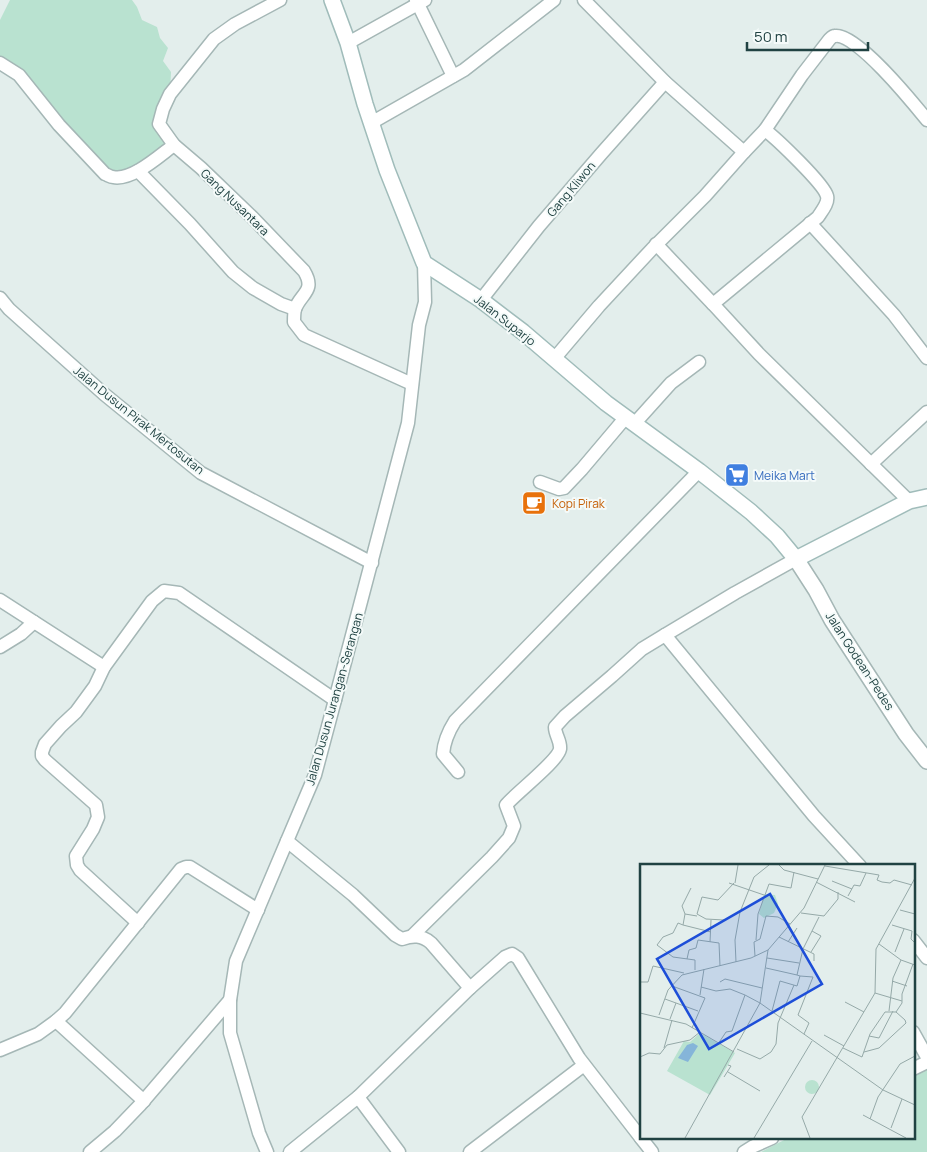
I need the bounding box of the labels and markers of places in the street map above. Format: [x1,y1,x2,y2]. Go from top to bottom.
supermarket icon: Meika Mart [724,462,750,488]
place label: Meika Mart [754,467,815,484]
cafe icon: Kopi Pirak [521,490,547,516]
place label: Kopi Pirak [552,495,606,512]

